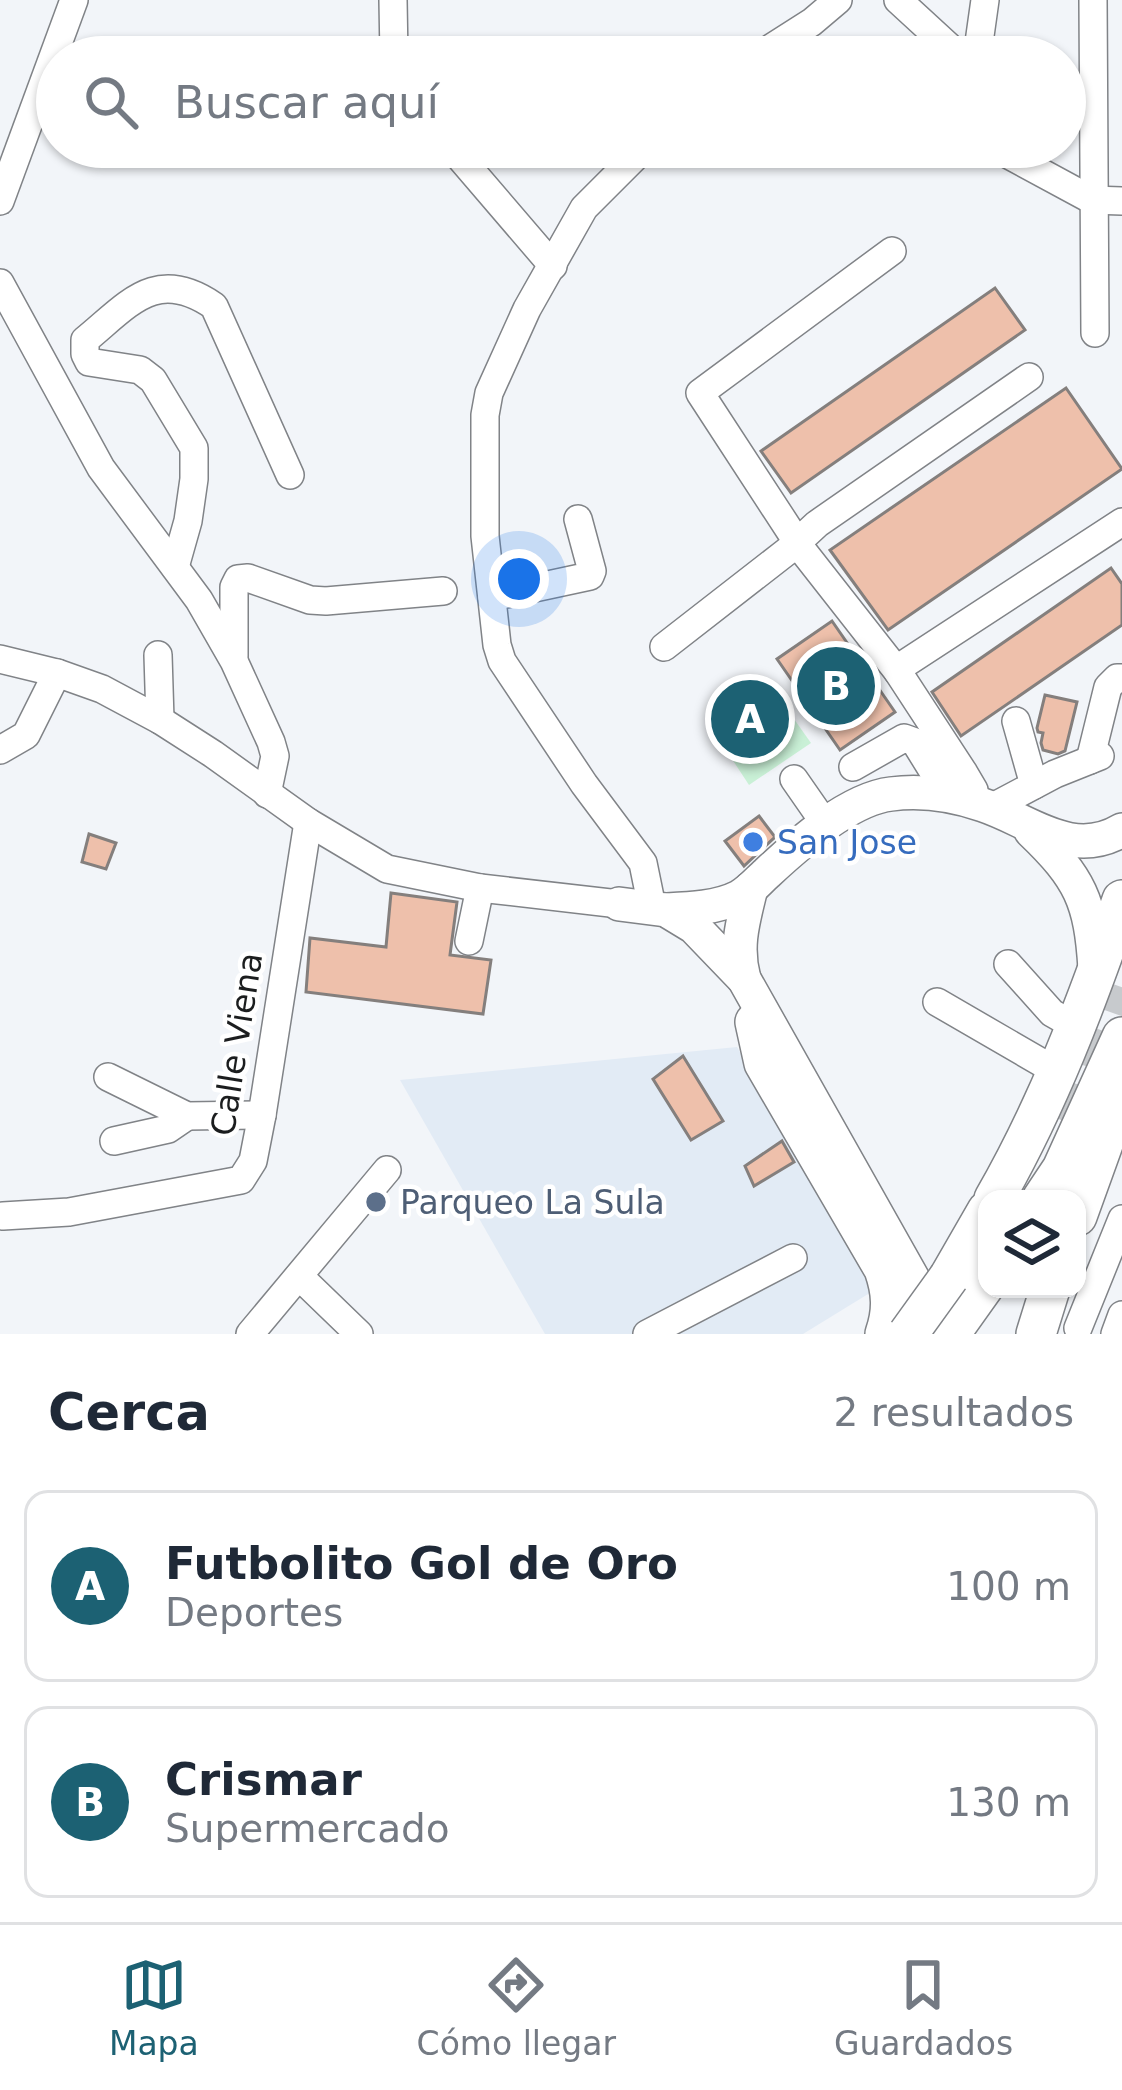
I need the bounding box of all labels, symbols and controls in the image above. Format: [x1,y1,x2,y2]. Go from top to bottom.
search box [36,36,1086,168]
icon: search [78,69,144,135]
text: Buscar aquí [174,76,439,129]
your location [489,549,549,609]
pin: B [797,641,875,731]
pin: A [711,674,789,764]
place label: San Jose [777,823,917,862]
marker: San Jose [740,829,766,855]
street label: Calle Viena [203,950,270,1138]
place label: Parqueo La Sula [400,1183,665,1222]
marker: Parqueo La Sula [363,1189,389,1215]
map controls [978,1190,1086,1298]
button: layers [978,1190,1086,1298]
text: Cerca [48,1383,210,1442]
text: 2 resultados [834,1390,1074,1435]
text: Futbolito Gol de Oro [165,1537,678,1590]
text: A [75,1564,105,1609]
text: 100 m [946,1564,1071,1609]
text: Deportes [165,1590,343,1635]
text: Crismar [165,1753,362,1806]
text: B [75,1780,105,1825]
text: 130 m [946,1780,1071,1825]
text: Supermercado [165,1806,450,1851]
tab: Mapa [109,1952,199,2063]
tab: Cómo llegar [417,1952,616,2063]
tab: Guardados [834,1952,1013,2063]

